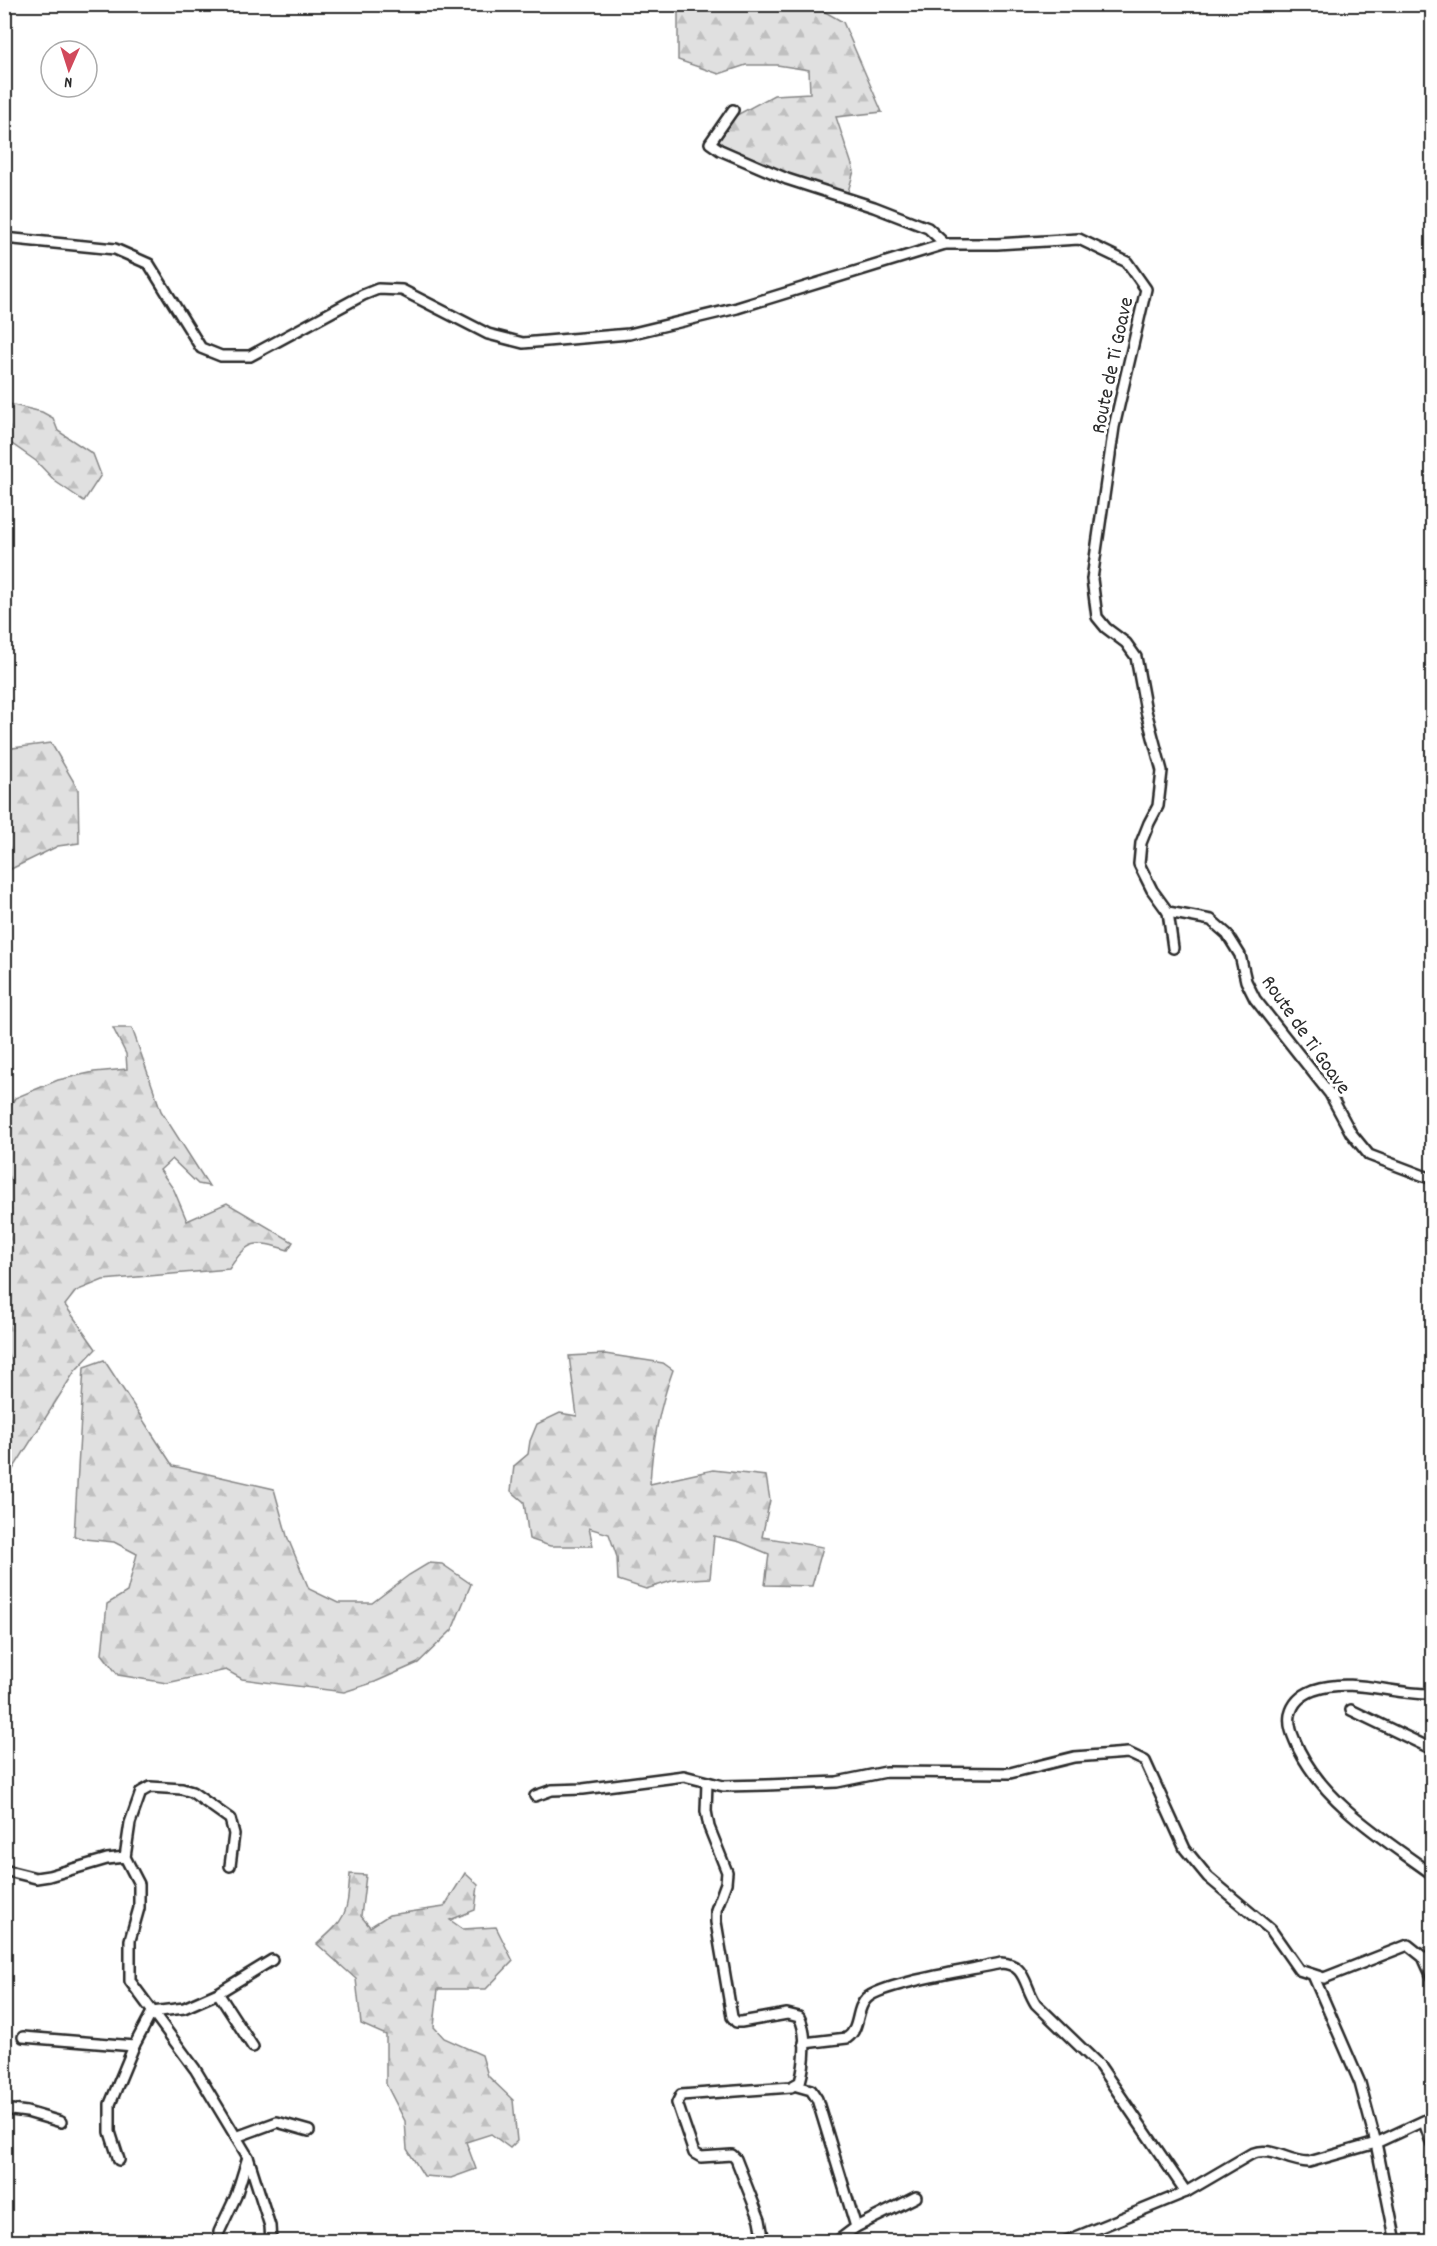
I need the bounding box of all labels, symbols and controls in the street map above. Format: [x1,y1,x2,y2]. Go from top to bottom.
north arrow [39,39,99,99]
text: N [64,70,73,93]
street label: Route de Ti Goave [1085,294,1143,437]
street label: Route de Ti Goave [1252,970,1357,1101]

